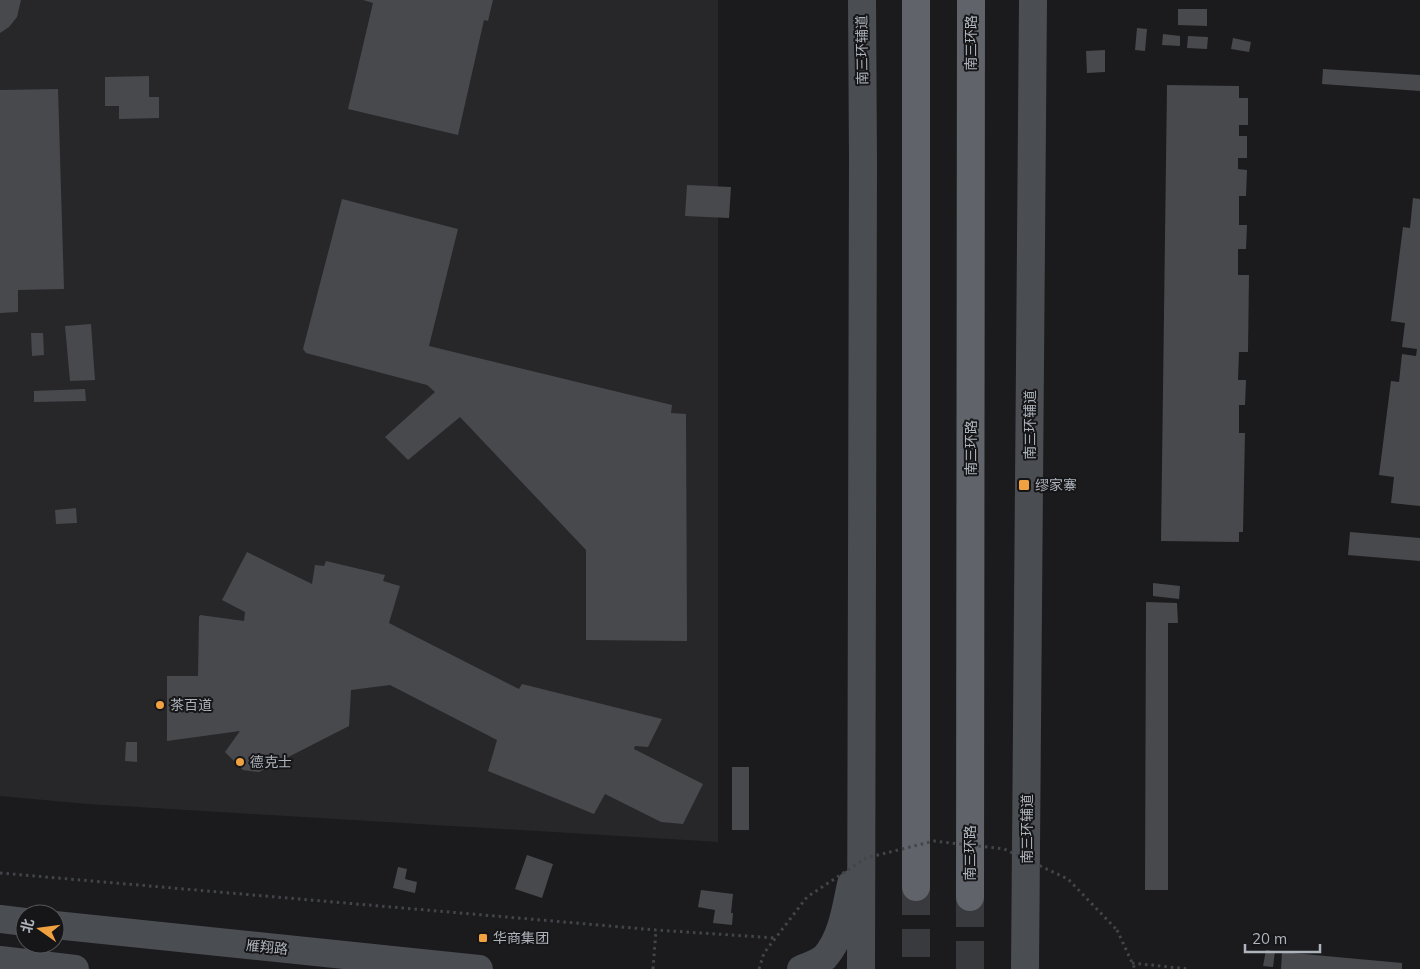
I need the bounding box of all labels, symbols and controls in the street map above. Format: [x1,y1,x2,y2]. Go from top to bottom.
street label: 南三环辅道 [852,15,872,85]
street label: 南三环路 [962,15,980,71]
street label: 南三环辅道 [1021,390,1039,460]
street label: 南三环路 [962,420,980,476]
place label: 缪家寨 [1035,476,1077,494]
marker: 缪家寨 [1017,478,1031,492]
place label: 茶百道 [170,696,212,714]
marker: 茶百道 [154,699,166,711]
place label: 德克士 [250,753,292,771]
marker: 德克士 [234,756,246,768]
street label: 南三环辅道 [1018,794,1036,864]
street label: 南三环路 [961,825,979,881]
north arrow [15,904,65,954]
text: 北 [17,917,38,935]
scale bar [1245,922,1320,954]
place label: 华商集团 [493,929,549,947]
text: 20 m [1252,929,1287,948]
marker: 华商集团 [477,932,489,944]
street label: 雁翔路 [245,936,289,958]

